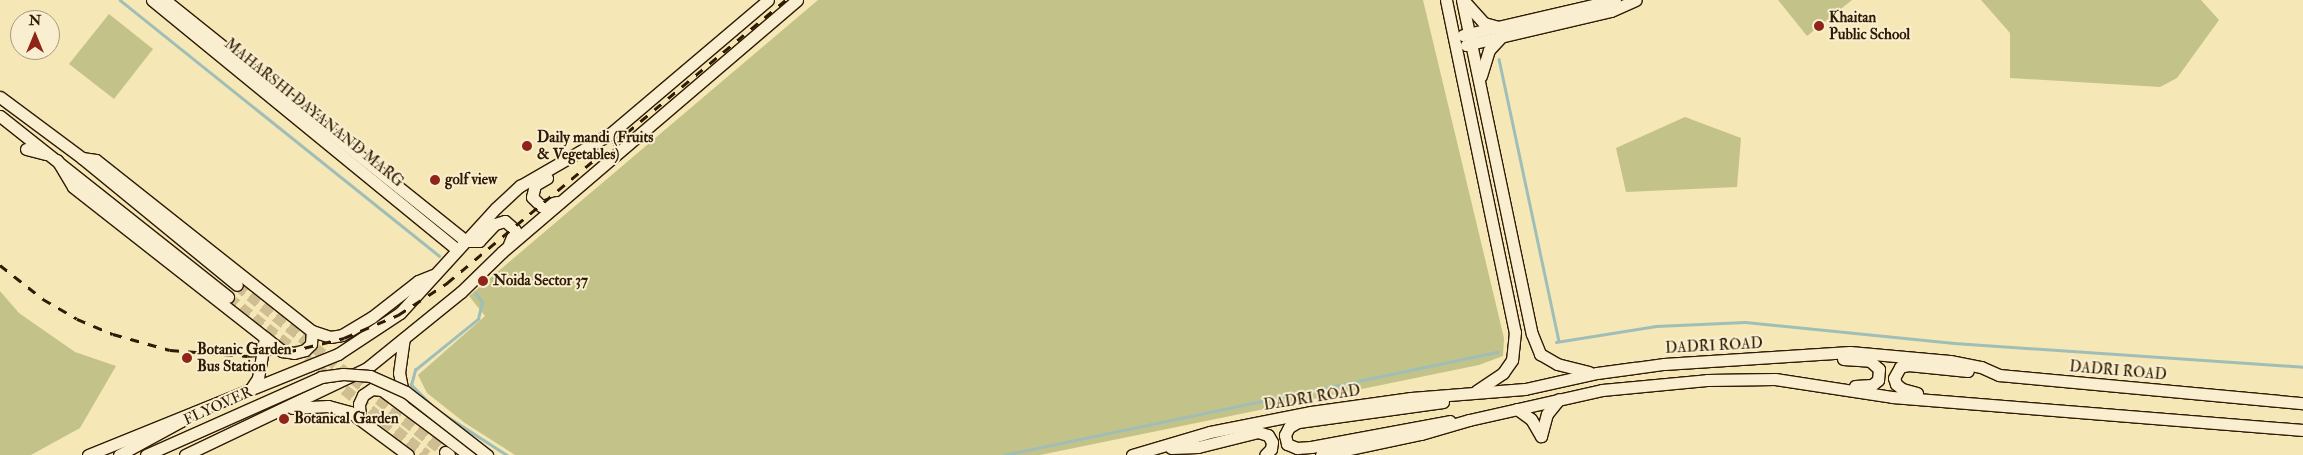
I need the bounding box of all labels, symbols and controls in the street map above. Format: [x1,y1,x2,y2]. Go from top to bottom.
place label: Khaitan Public School [1829,8,1910,43]
north arrow [10,10,60,60]
text: N [29,12,41,29]
marker: Khaitan Public School [1813,20,1825,32]
street label: MAHARSHI DAYANAND MARG [221,35,407,191]
place label: Daily mandi (Fruits & Vegetables) [537,128,653,163]
marker: Daily mandi (Fruits & Vegetables) [521,140,533,152]
place label: golf view [445,171,497,189]
marker: golf view [429,174,441,186]
place label: Noida Sector 37 [493,272,588,290]
marker: Noida Sector 37 [477,275,489,287]
street label: DADRI ROAD [1665,334,1763,358]
place label: Botanic Garden Bus Station [197,340,292,375]
marker: Botanic Garden Bus Station [181,352,193,364]
street label: DADRI ROAD [2069,358,2167,384]
street label: DADRI ROAD [1262,381,1362,415]
street label: FLYOVER [181,383,255,429]
place label: Botanical Garden [294,410,399,428]
marker: Botanical Garden [278,413,290,425]

